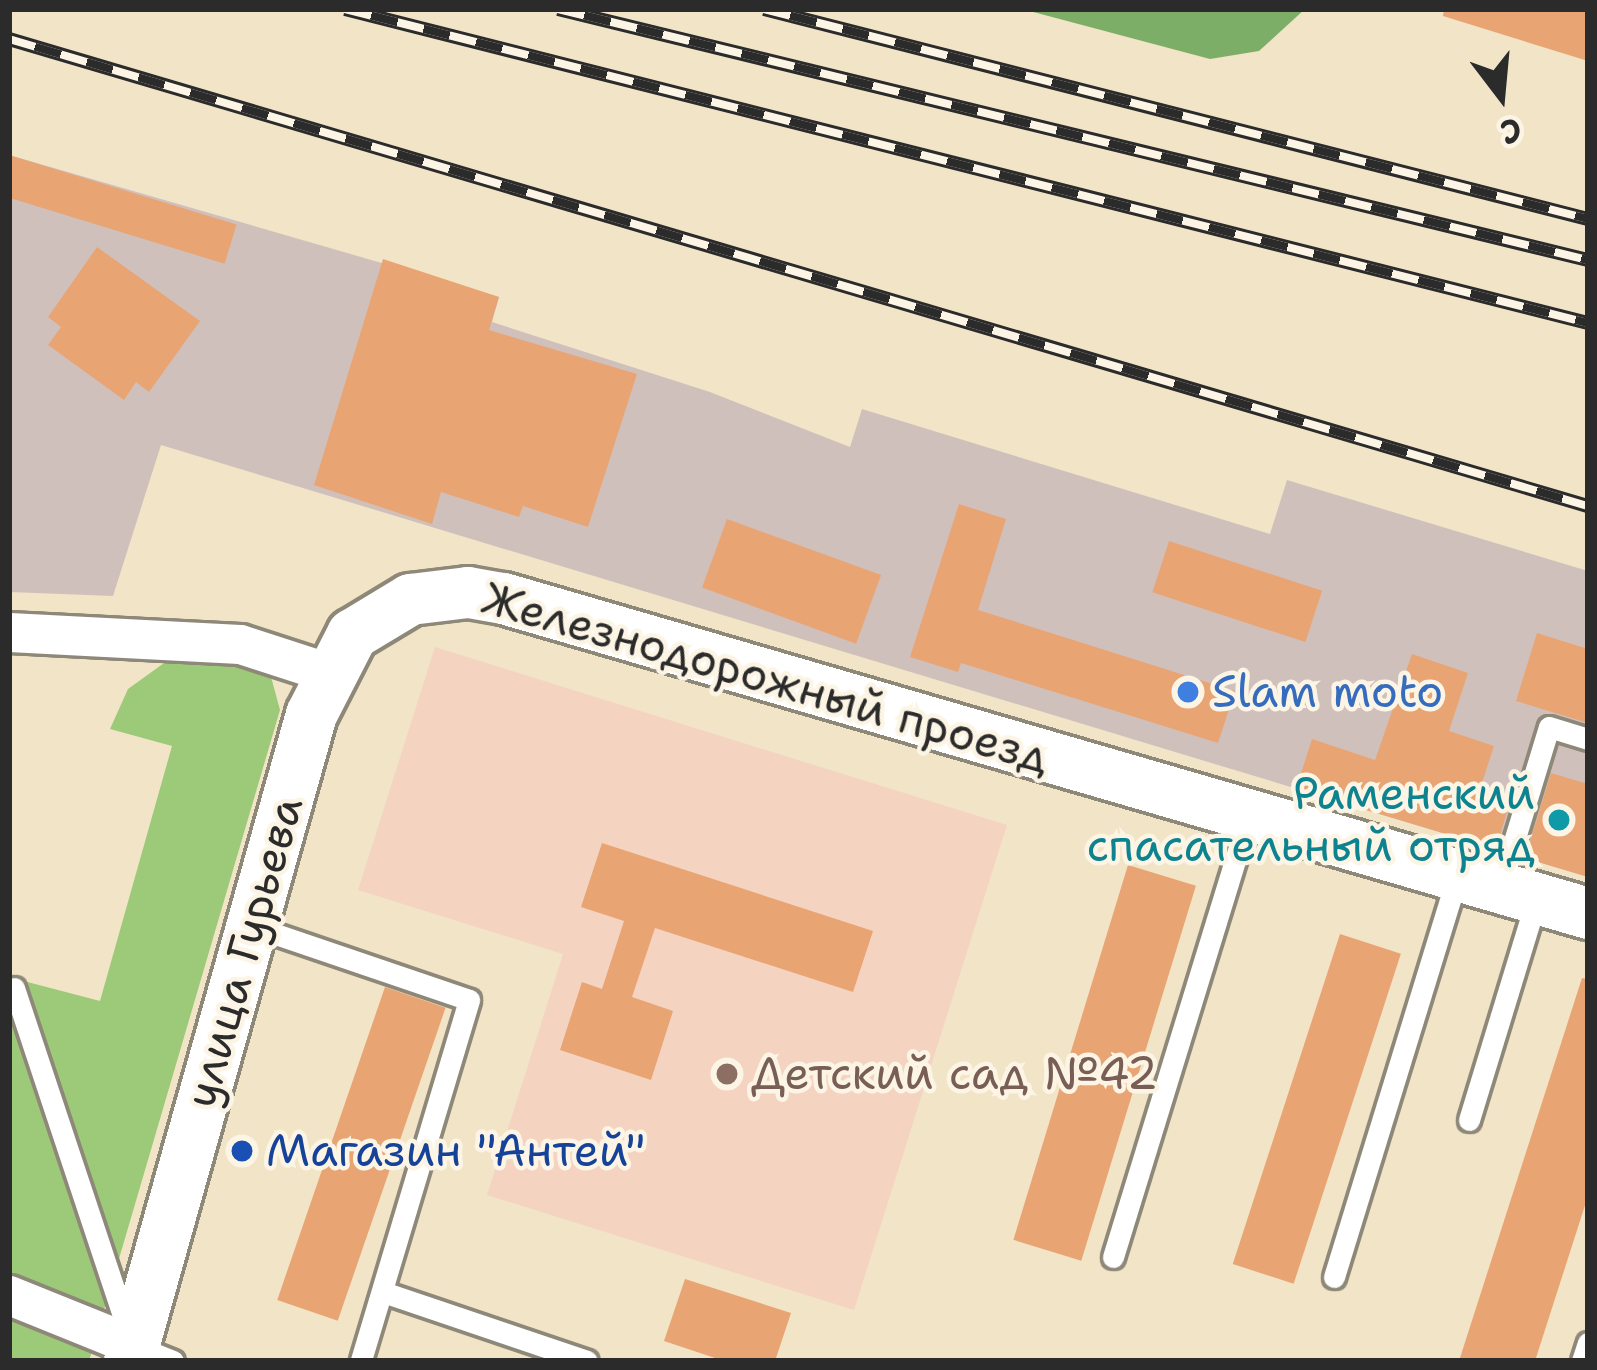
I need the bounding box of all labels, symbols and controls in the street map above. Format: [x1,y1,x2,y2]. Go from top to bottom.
north arrow [1441,36,1561,156]
text: С [1495,107,1527,156]
street label: Железнодорожный проезд [476,571,1056,785]
place label: Slam moto [1212,665,1443,719]
marker: Slam moto [1175,679,1201,705]
place label: Раменский спасательный отряд [1086,767,1535,873]
street label: улица Гурьева [174,790,314,1114]
marker: Раменский спасательный отряд [1546,807,1572,833]
place label: Детский сад №42 [751,1047,1158,1101]
marker: Детский сад №42 [714,1061,740,1087]
place label: Магазин "Антей" [266,1124,645,1178]
marker: Магазин "Антей" [229,1138,255,1164]

